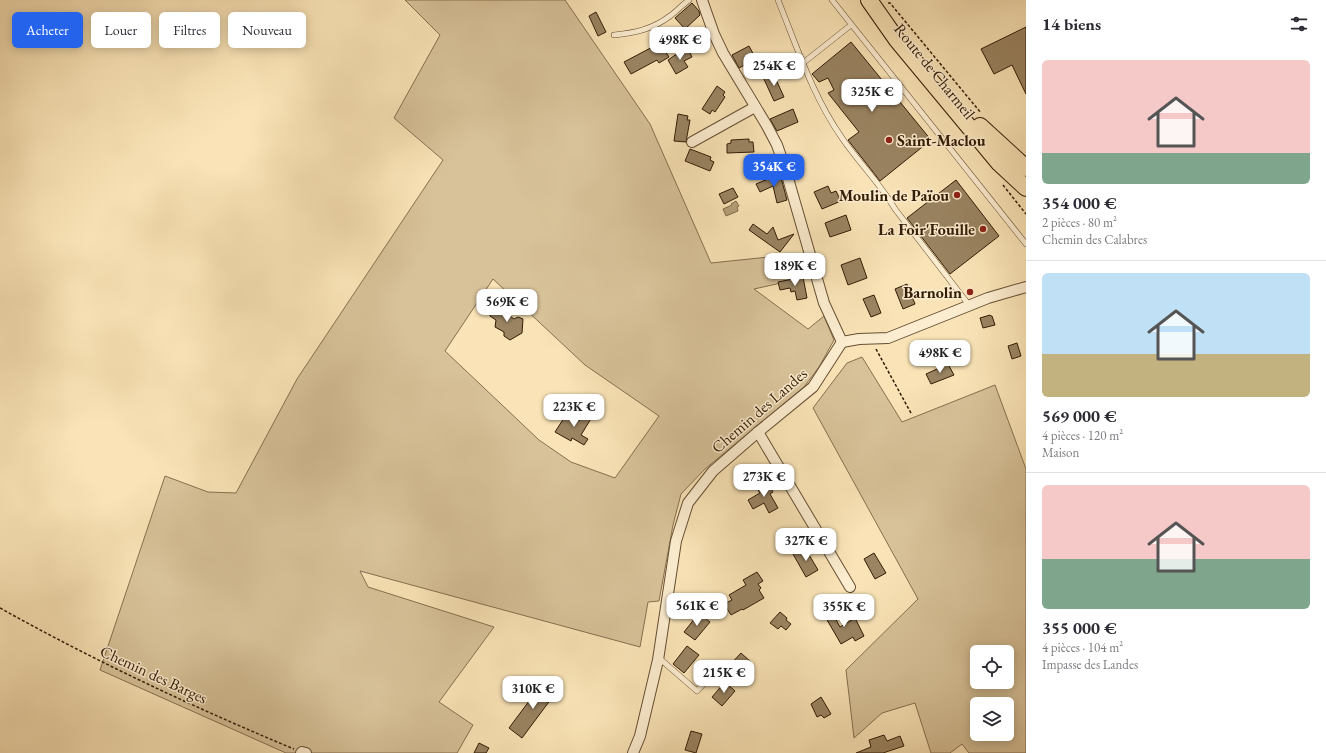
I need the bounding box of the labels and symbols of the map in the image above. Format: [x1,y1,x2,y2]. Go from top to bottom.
street label: Route de Charmeil [889,19,980,124]
pin: 498K € [647,27,713,61]
pin: 254K € [741,53,807,87]
pin: 325K € [839,79,905,113]
place label: Saint-Maclou [897,130,986,151]
marker: Saint-Maclou [884,135,894,145]
pin: 354K € [741,154,807,188]
place label: Moulin de Païou [839,185,949,206]
marker: Moulin de Païou [952,190,962,200]
place label: La Foir'Fouille [878,219,975,240]
marker: La Foir'Fouille [978,224,988,234]
pin: 189K € [762,253,828,287]
place label: Barnolin [903,282,962,303]
marker: Barnolin [965,287,975,297]
pin: 569K € [474,289,540,323]
pin: 498K € [907,340,973,374]
street label: Chemin des Landes [707,363,812,458]
pin: 223K € [541,394,607,428]
pin: 273K € [731,464,797,498]
pin: 327K € [773,528,839,562]
pin: 561K € [664,593,730,627]
pin: 355K € [811,594,877,628]
street label: Chemin des Barges [97,640,211,708]
pin: 215K € [691,660,757,694]
pin: 310K € [500,676,566,710]

